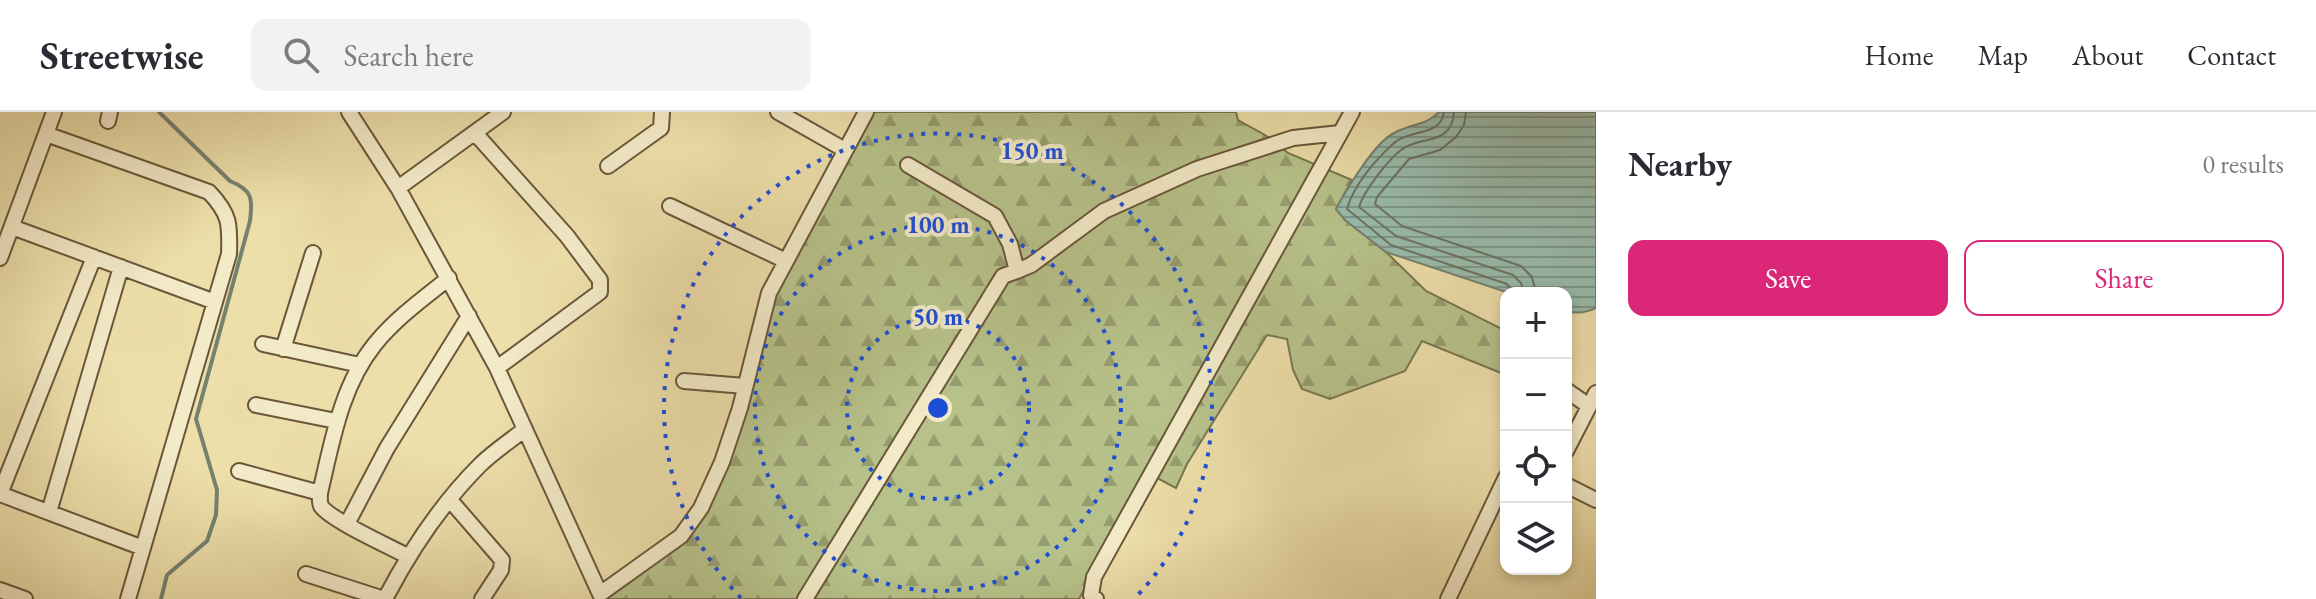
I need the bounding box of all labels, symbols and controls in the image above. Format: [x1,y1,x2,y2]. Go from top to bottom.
search box [251,19,811,91]
text: Streetwise [40,31,203,80]
icon: search [279,33,323,77]
text: Search here [343,36,474,75]
text: Home [1864,37,1934,73]
text: Map [1978,37,2028,73]
text: About [2072,37,2143,73]
text: Contact [2187,37,2276,73]
text: 150 m [1000,135,1064,166]
text: Nearby [1628,142,1732,186]
text: 0 results [2203,147,2284,181]
text: 100 m [906,209,970,240]
button: Save [1628,240,1948,316]
button: Share [1964,240,2284,316]
map controls [1500,287,1572,575]
button: + [1500,287,1572,359]
text: 50 m [913,301,963,332]
button: − [1500,359,1572,431]
centre of rings [924,394,952,422]
button: locate [1500,431,1572,503]
button: layers [1500,503,1572,575]

